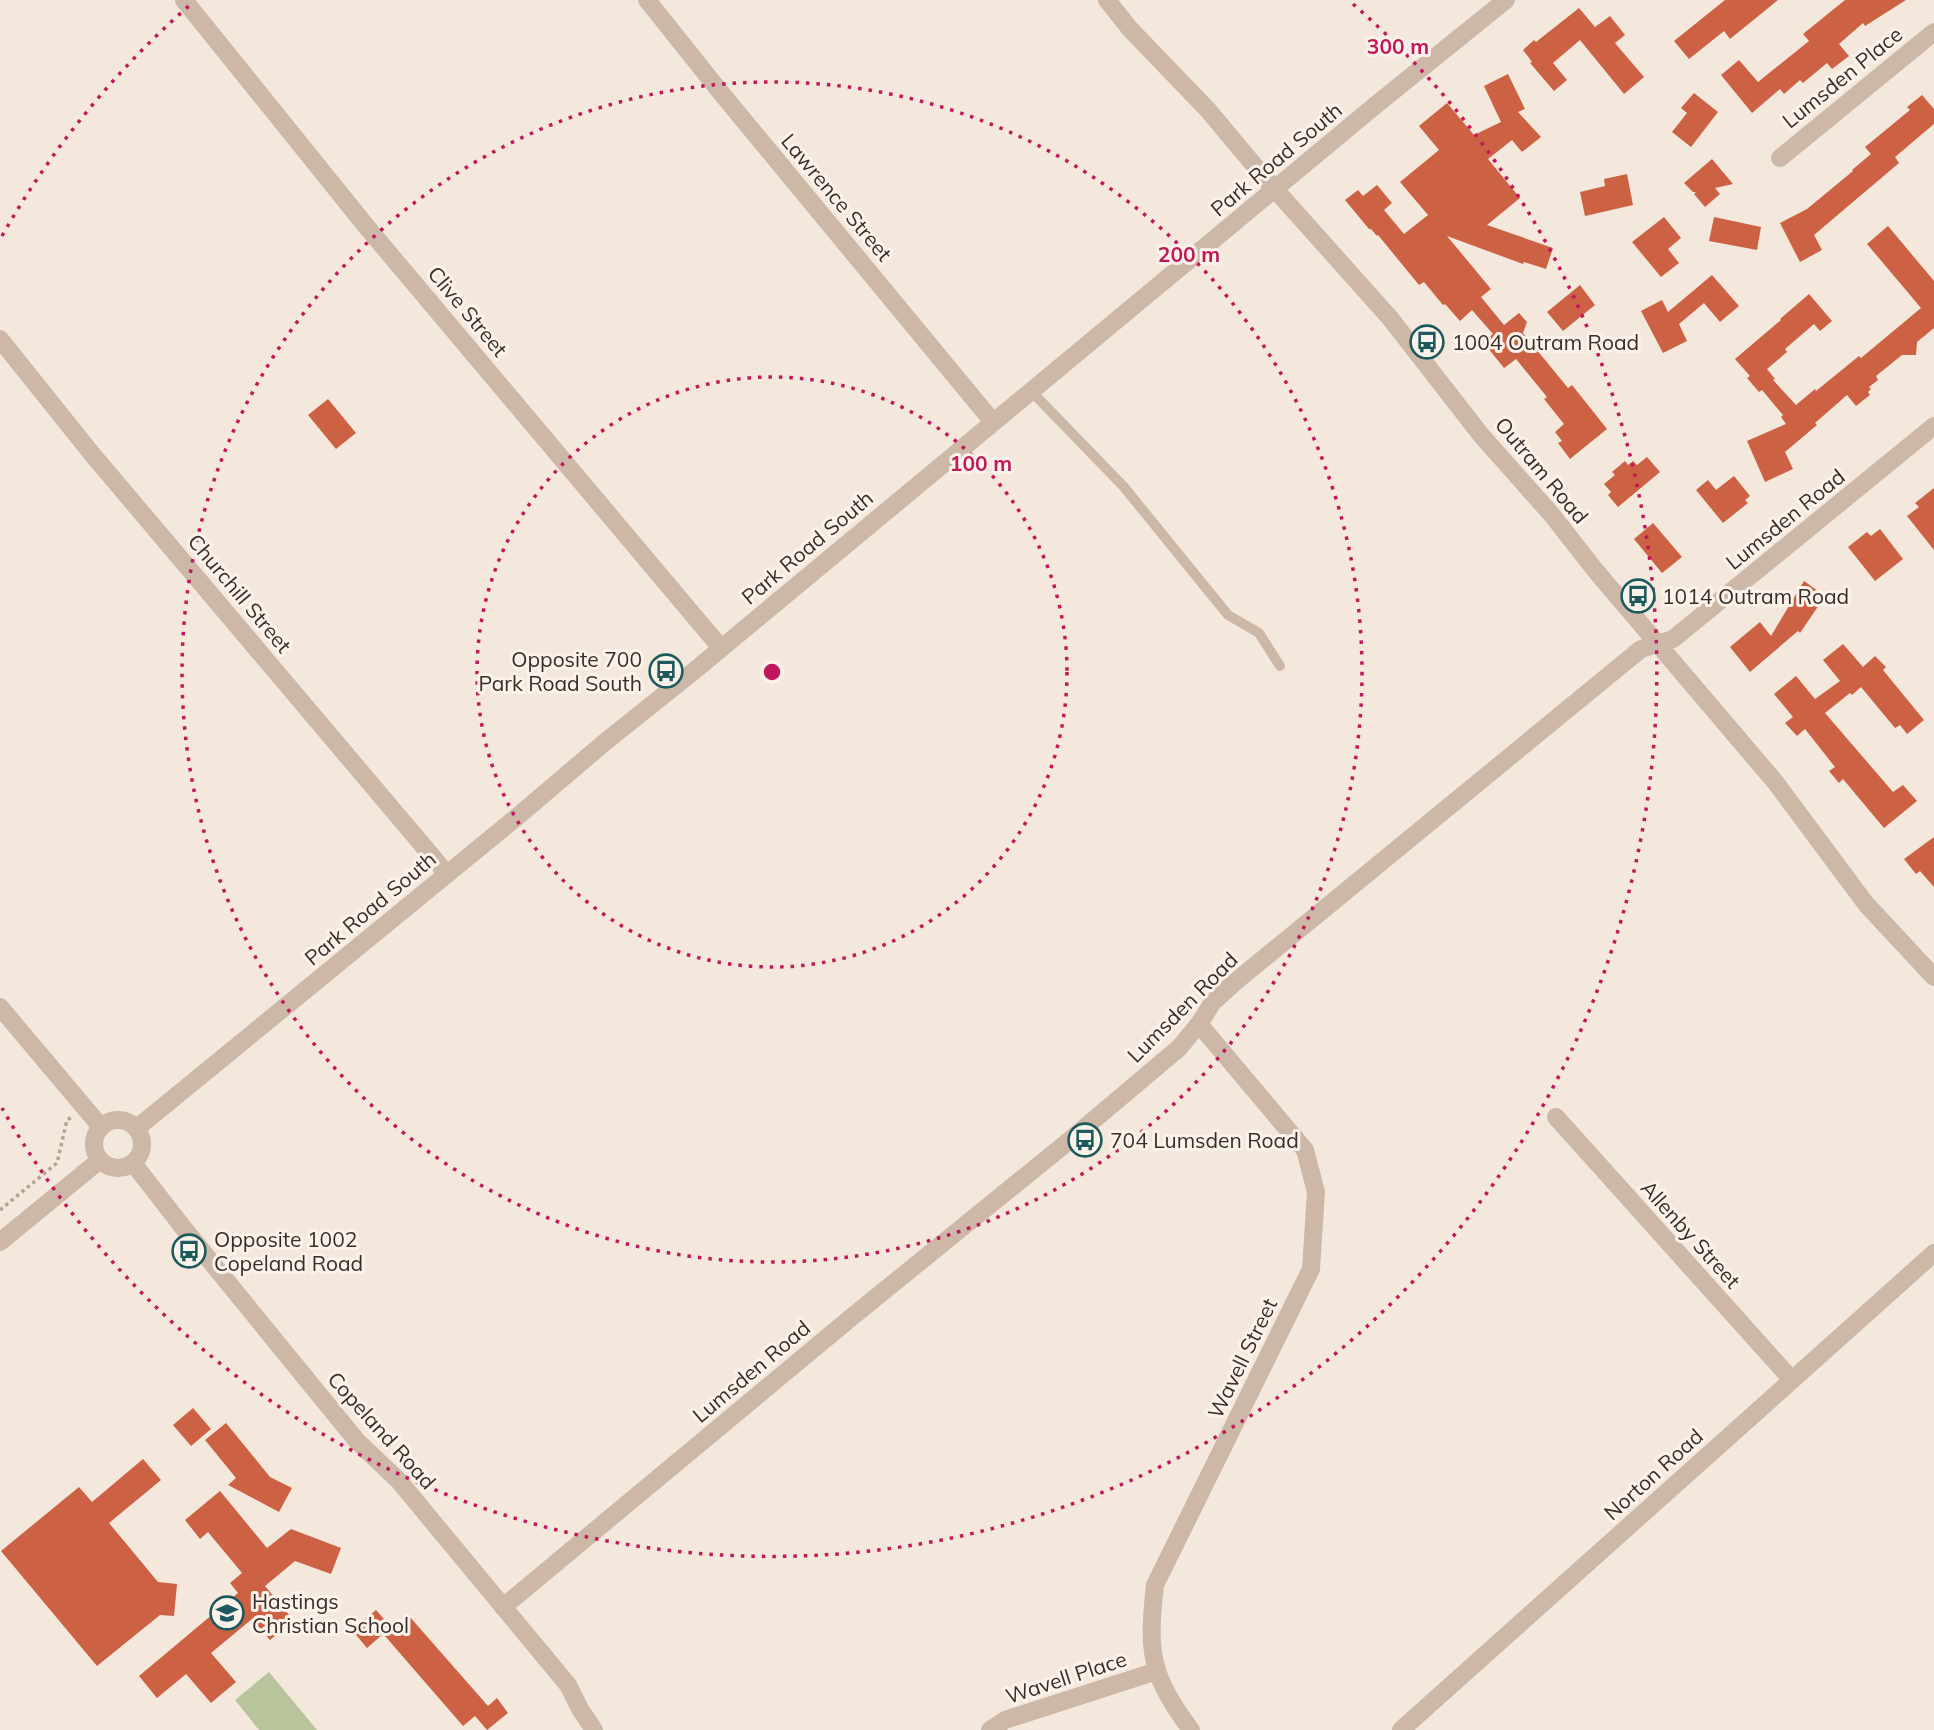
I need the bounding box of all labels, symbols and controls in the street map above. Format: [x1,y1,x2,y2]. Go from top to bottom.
street label: Lumsden Place [1777,21,1907,133]
text: 300 m [1367,33,1429,59]
street label: Park Road South [1205,96,1347,222]
street label: Lawrence Street [776,128,898,266]
text: 200 m [1158,241,1220,267]
street label: Clive Street [423,260,513,362]
bus stop icon: 1004 Outram Road [1408,323,1446,361]
place label: 1004 Outram Road [1452,329,1639,355]
street label: Outram Road [1490,411,1594,529]
text: 100 m [950,450,1012,476]
street label: Lumsden Road [1720,463,1850,575]
street label: Park Road South [736,484,878,610]
street label: Churchill Street [183,528,297,658]
bus stop icon: 1014 Outram Road [1619,577,1657,615]
place label: 1014 Outram Road [1662,583,1849,609]
place label: Opposite 700 Park Road South [479,646,642,696]
bus stop icon: Opposite 700 Park Road South [647,652,685,690]
centre of rings [760,660,784,684]
street label: Park Road South [299,845,441,971]
street label: Lumsden Road [1121,946,1243,1068]
bus stop icon: 704 Lumsden Road [1066,1121,1104,1159]
place label: 704 Lumsden Road [1110,1127,1299,1153]
street label: Allenby Street [1636,1175,1746,1293]
place label: Opposite 1002 Copeland Road [214,1226,363,1276]
bus stop icon: Opposite 1002 Copeland Road [170,1232,208,1270]
street label: Wavell Street [1202,1294,1282,1422]
street label: Lumsden Road [687,1314,815,1428]
street label: Copeland Road [322,1366,442,1494]
street label: Norton Road [1598,1423,1708,1525]
place label: Hastings Christian School [252,1588,409,1638]
school or university icon: Hastings Christian School [208,1594,246,1632]
street label: Wavell Place [1002,1645,1130,1709]

